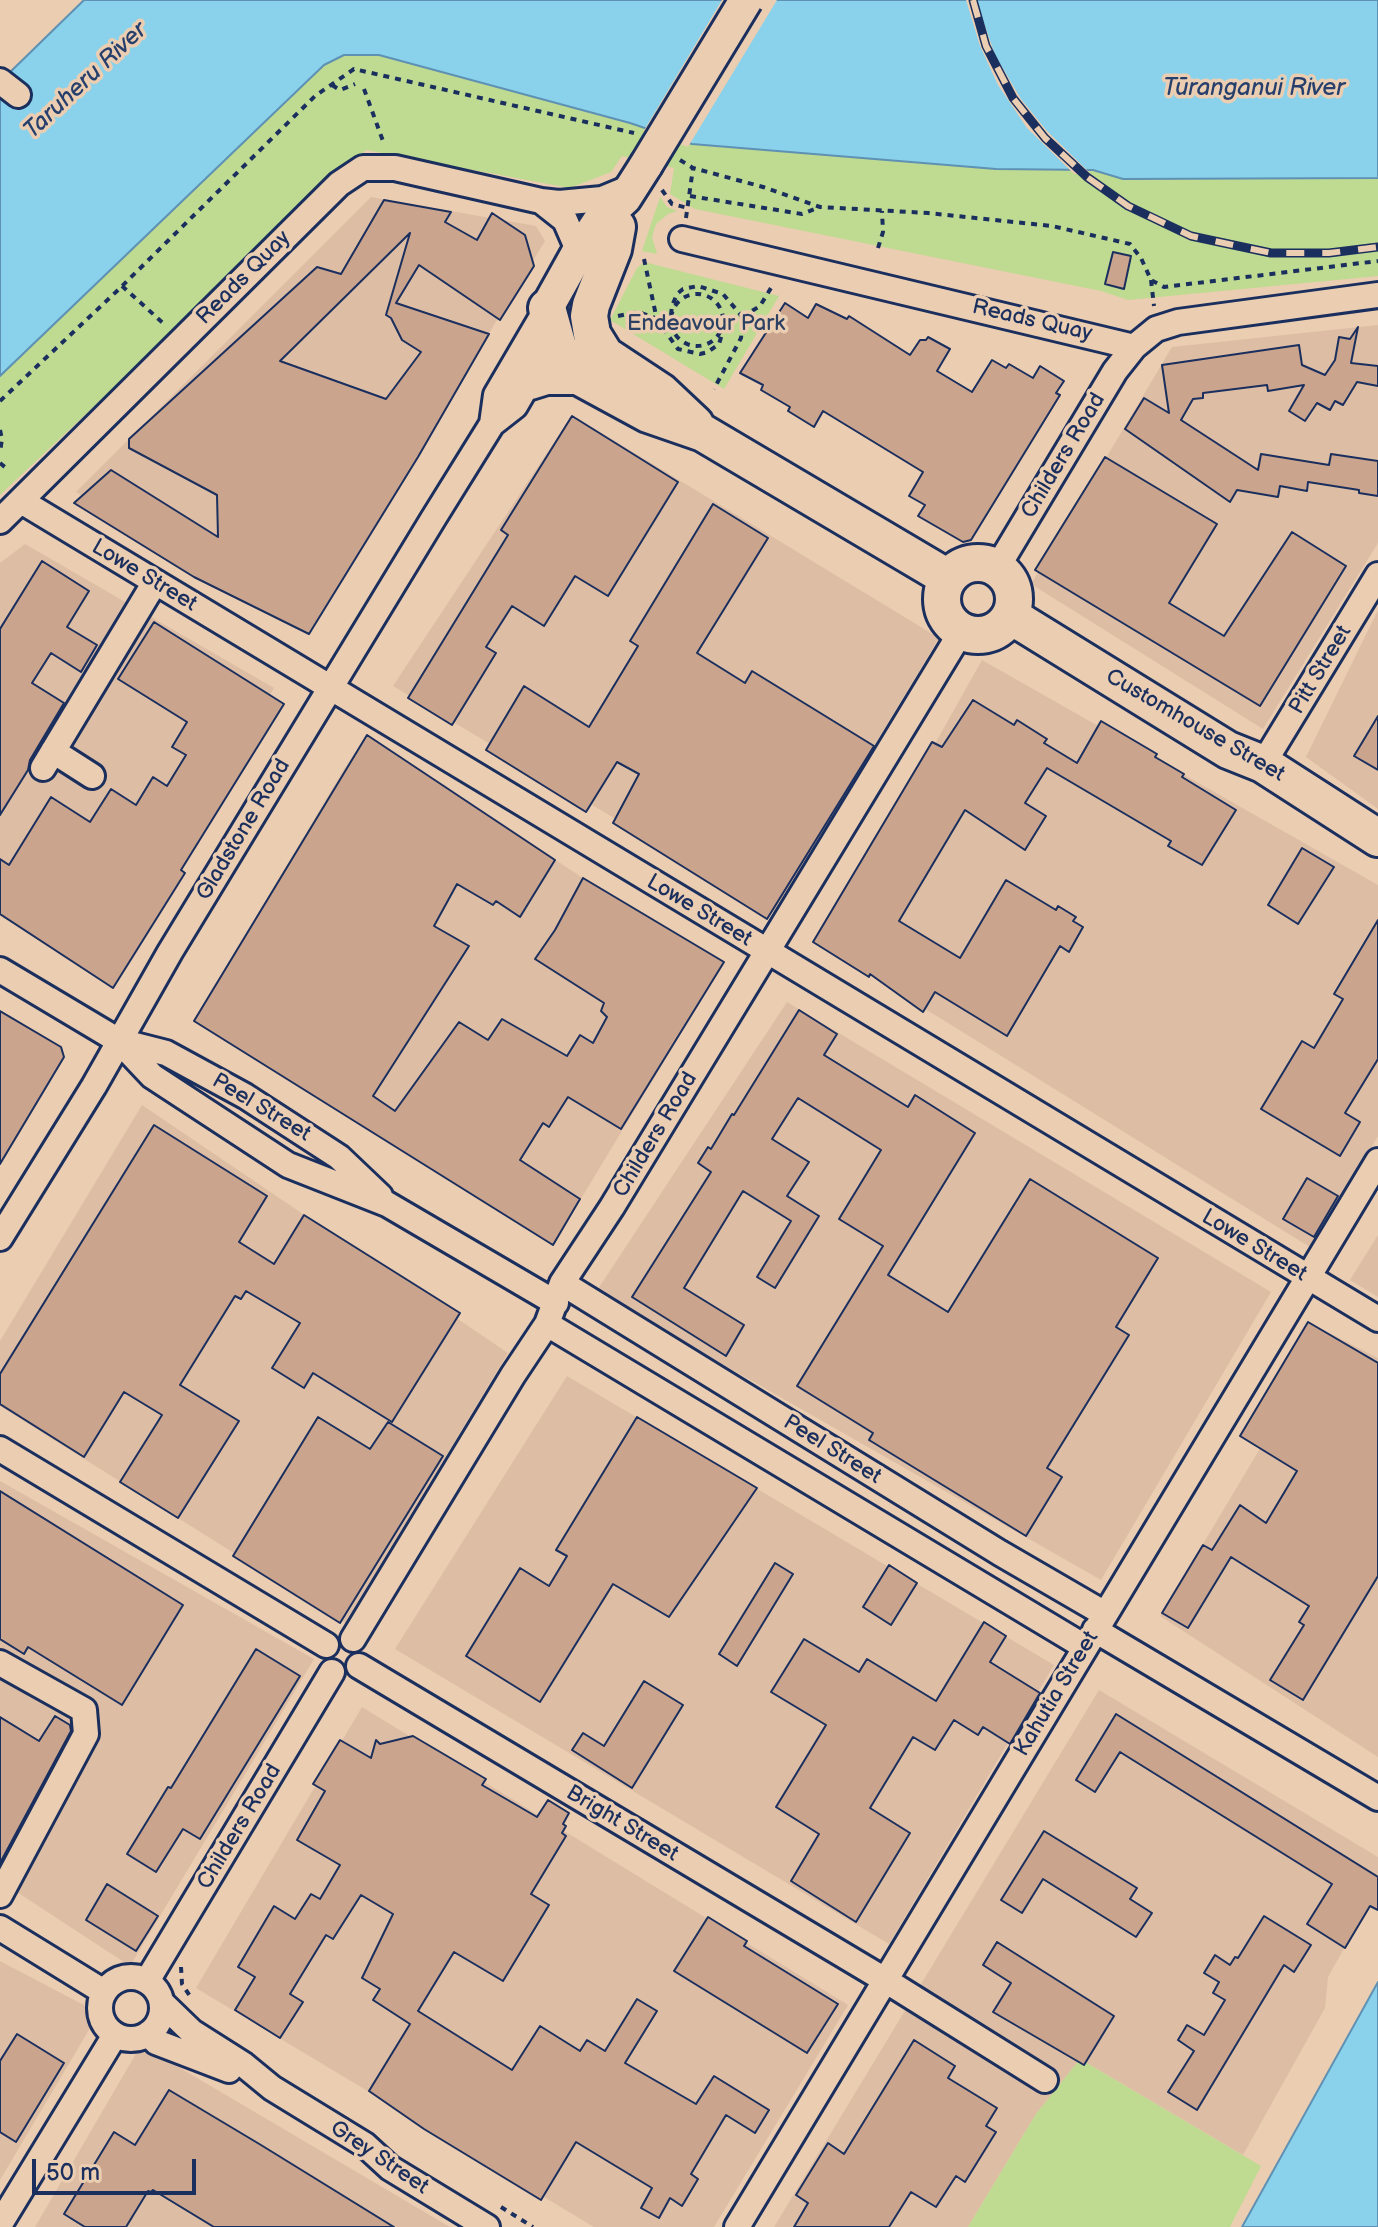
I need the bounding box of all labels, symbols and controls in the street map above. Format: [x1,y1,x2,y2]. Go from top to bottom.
water label: Taruheru River [18,17,154,145]
water label: Tūranganui River [1163,75,1345,103]
street label: Reads Quay [191,225,297,331]
street label: Reads Quay [969,294,1095,348]
park label: Endeavour Park [627,311,785,337]
street label: Childers Road [1016,389,1112,523]
street label: Lowe Street [86,534,202,618]
street label: Pitt Street [1284,621,1358,719]
street label: Customhouse Street [1101,664,1289,788]
street label: Gladstone Road [191,754,297,906]
street label: Lowe Street [641,869,757,953]
street label: Peel Street [207,1068,315,1148]
street label: Childers Road [608,1068,704,1202]
street label: Lowe Street [1196,1204,1312,1288]
street label: Peel Street [778,1410,886,1490]
street label: Kahutia Street [1009,1627,1105,1761]
street label: Childers Road [192,1760,288,1894]
street label: Bright Street [561,1780,683,1868]
street label: Grey Street [325,2115,433,2201]
scale bar [36,2143,200,2193]
text: 50 m [46,2158,100,2187]

